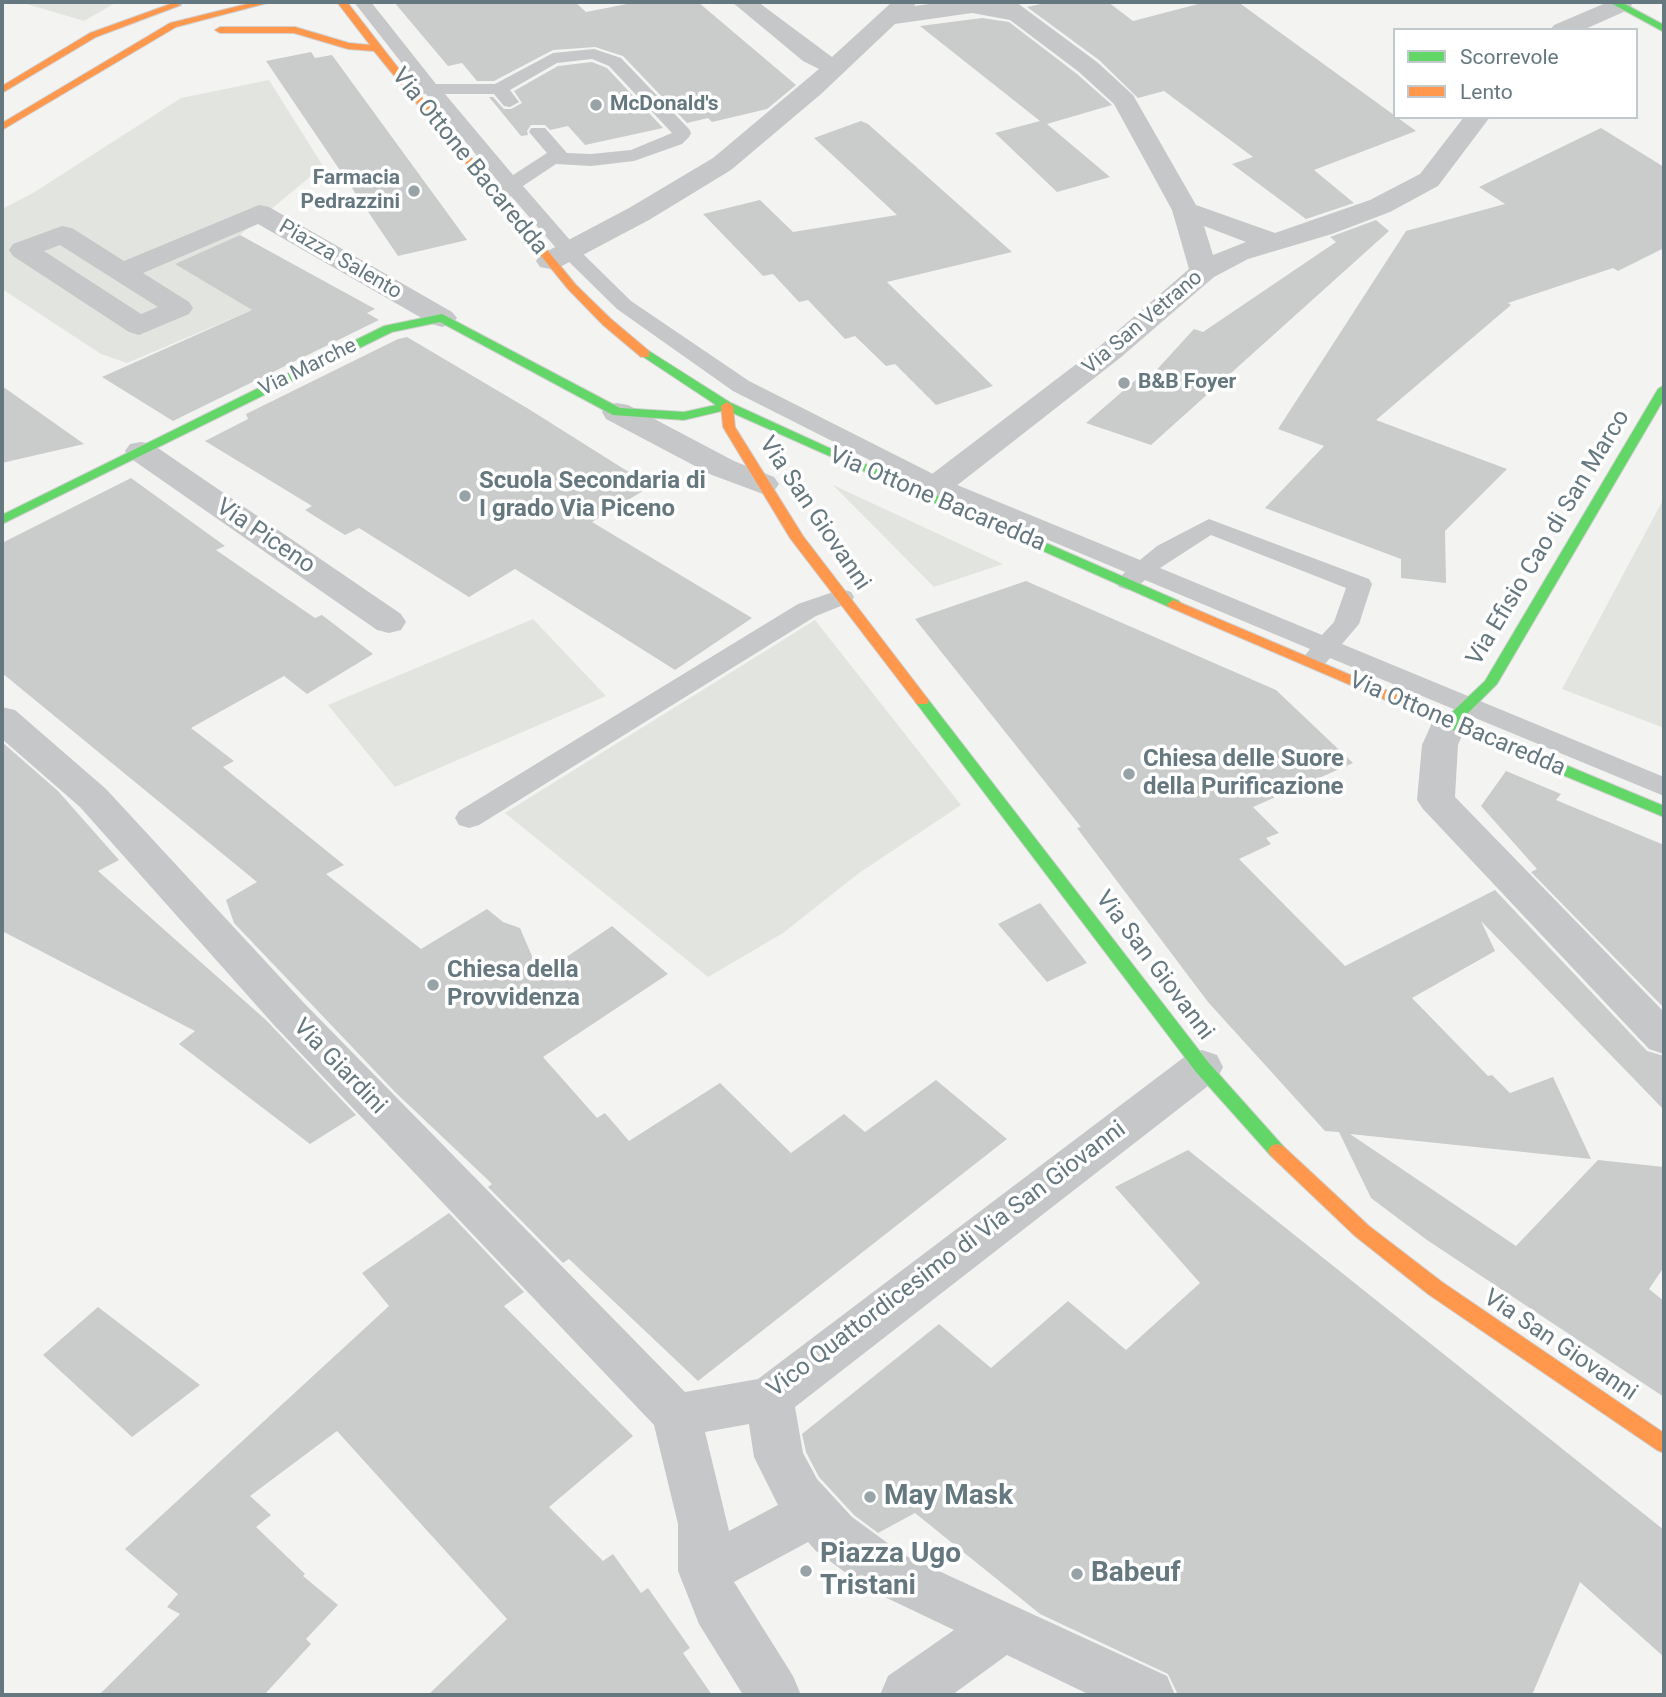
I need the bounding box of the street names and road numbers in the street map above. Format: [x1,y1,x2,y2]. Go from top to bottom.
street label: Via Ottone Bacaredda [385,63,553,261]
street label: Piazza Salento [274,215,406,305]
street label: Via San Vetrano [1078,266,1208,380]
street label: Via Marche [255,334,361,402]
street label: Via Efisio Cao di San Marco [1461,405,1637,671]
street label: Via San Giovanni [752,432,876,596]
street label: Via Ottone Bacaredda [825,441,1049,559]
street label: Via Piceno [210,493,320,581]
street label: Via Ottone Bacaredda [1345,666,1569,784]
street label: Via San Giovanni [1089,886,1219,1046]
street label: Via Giardini [286,1013,392,1121]
street label: Vico Quattordicesimo di Via San Giovanni [762,1116,1132,1404]
street label: Via San Giovanni [1478,1284,1642,1408]

